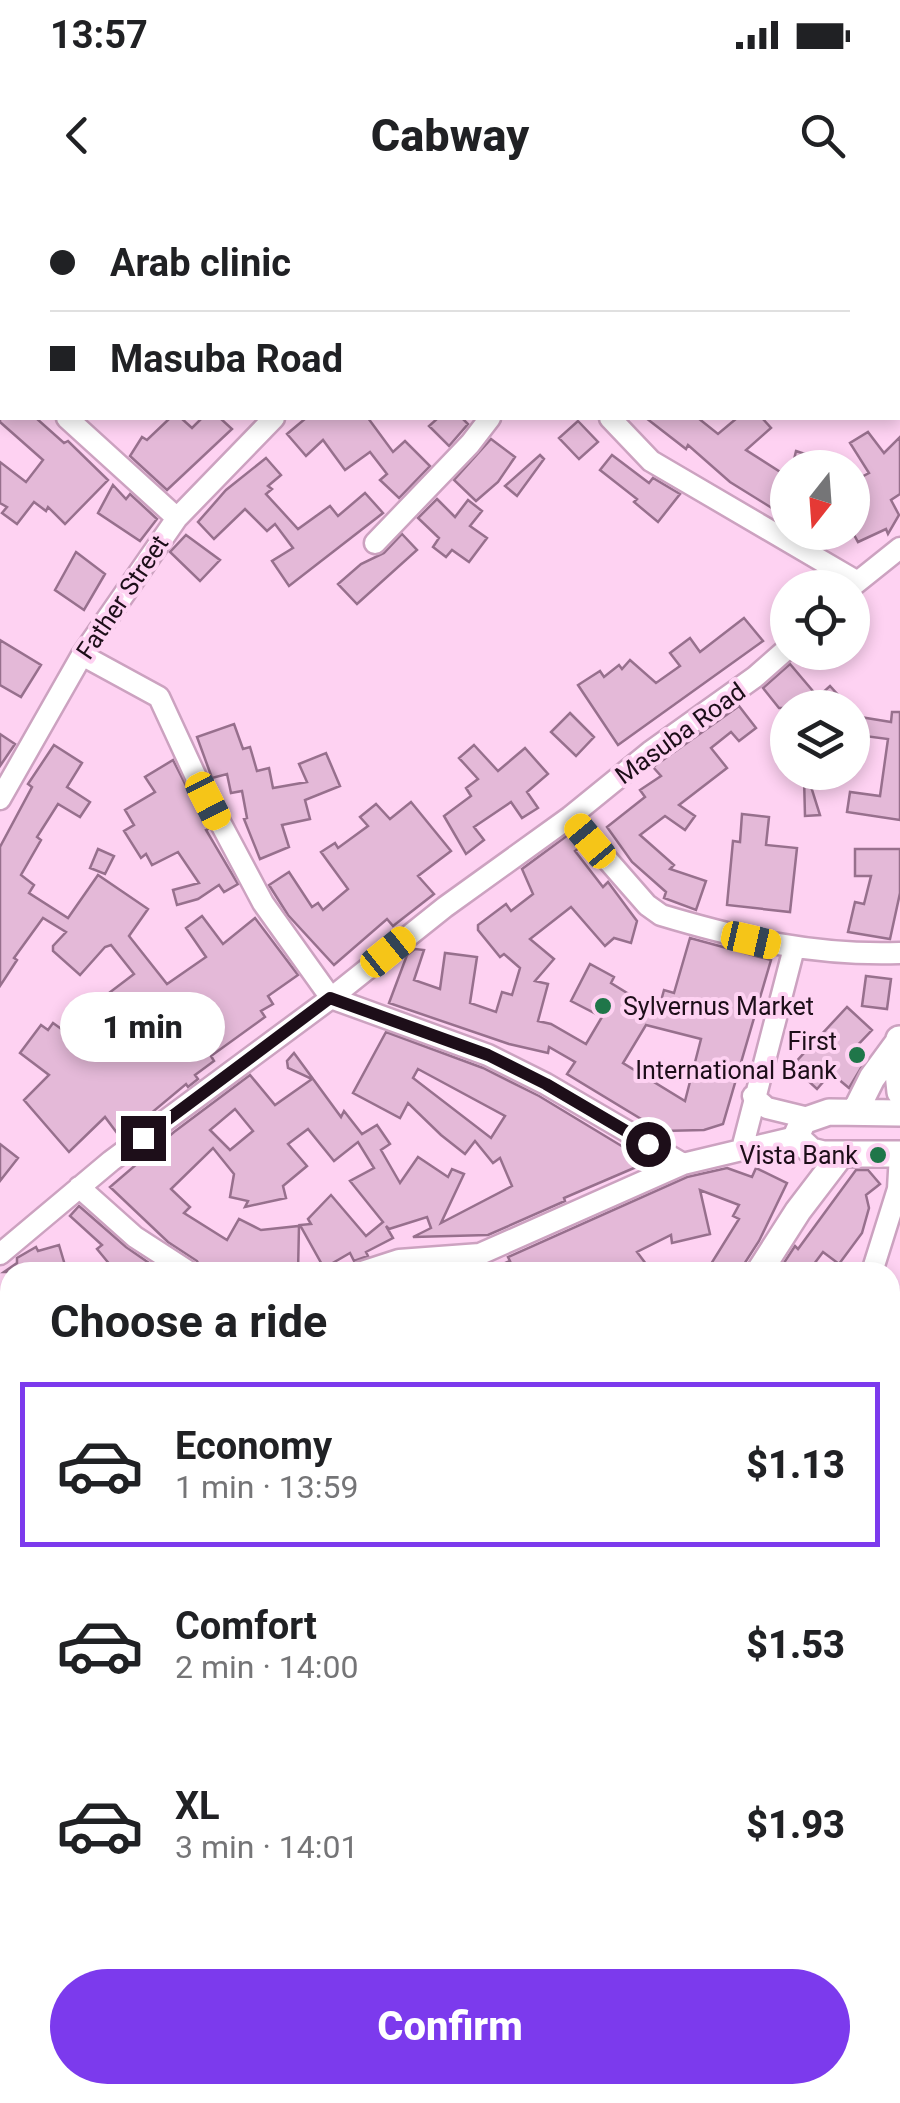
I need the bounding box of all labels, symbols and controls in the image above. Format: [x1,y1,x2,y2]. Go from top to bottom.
text: 13:57 [50,13,148,57]
icon: back [50,108,105,163]
icon: search [795,108,850,163]
text: Cabway [371,109,529,162]
text: Arab clinic [110,241,291,285]
text: Masuba Road [110,337,343,381]
north arrow [770,450,870,550]
map controls [770,450,870,790]
street label: Father Street [70,530,174,665]
button: locate [770,570,870,670]
street label: Masuba Road [610,677,751,790]
button: layers [770,690,870,790]
car [181,767,235,835]
car [559,808,621,874]
car [718,919,784,961]
car [355,921,421,983]
place label: Sylvernus Market [623,992,814,1021]
callout: 1 min [61,993,226,1063]
marker: Sylvernus Market [592,995,614,1017]
text: 1 min [102,1008,183,1046]
place label: First International Bank [635,1027,837,1085]
marker: First International Bank [846,1044,868,1066]
route end [121,1116,166,1161]
route start [626,1122,671,1167]
place label: Vista Bank [739,1141,858,1170]
marker: Vista Bank [867,1144,889,1166]
text: Choose a ride [50,1295,327,1348]
icon: car [55,1420,145,1510]
text: Economy [175,1424,332,1468]
text: $1.13 [746,1443,845,1487]
text: 1 min · 13:59 [175,1468,358,1506]
icon: car [55,1600,145,1690]
text: Comfort [175,1604,317,1648]
text: $1.53 [746,1623,845,1667]
text: 2 min · 14:00 [175,1648,358,1686]
icon: car [55,1780,145,1870]
text: XL [175,1784,220,1828]
text: $1.93 [746,1803,845,1847]
text: 3 min · 14:01 [175,1828,358,1866]
button: Confirm [50,1969,850,2084]

